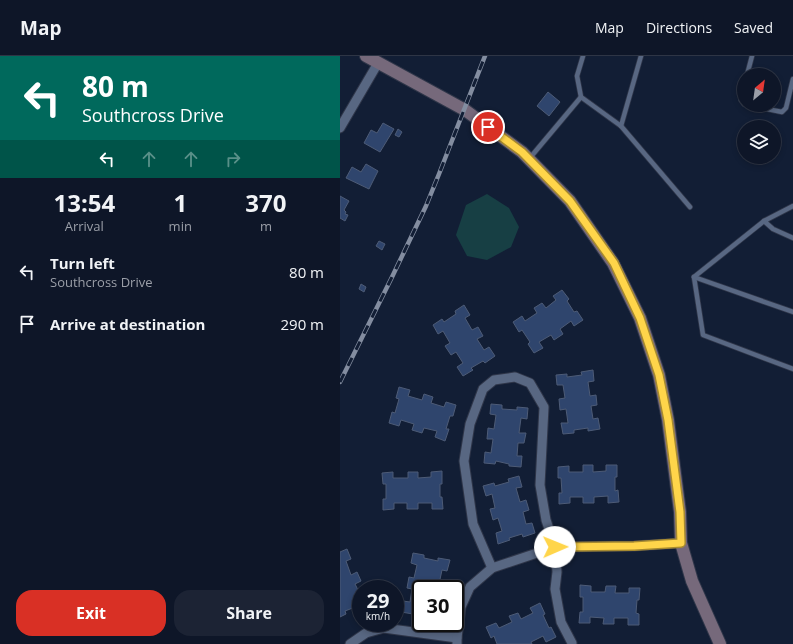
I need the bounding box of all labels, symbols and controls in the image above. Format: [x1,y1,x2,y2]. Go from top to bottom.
text: Map [20,15,61,41]
text: Map [595,18,624,37]
text: Directions [646,18,712,37]
text: Saved [734,18,773,37]
text: 80 m [82,67,149,105]
north arrow [737,68,781,112]
map controls [737,68,781,164]
icon: left [16,72,68,124]
text: Southcross Drive [82,103,224,127]
pin [471,110,505,144]
icon: arrive [477,116,499,138]
button: layers [737,120,781,164]
icon: left [96,148,118,170]
icon: ahead [138,148,160,170]
icon: ahead [180,148,202,170]
icon: right [222,148,244,170]
text: 13:54 [53,186,115,219]
text: 1 [173,186,187,219]
text: 370 [245,186,287,219]
text: Arrival [65,217,104,235]
text: min [169,217,192,235]
text: m [260,217,272,235]
text: Turn left [50,253,115,273]
icon: left [16,261,38,283]
text: 80 m [289,262,324,282]
text: Southcross Drive [50,273,152,291]
icon: arrive [16,313,38,335]
text: Arrive at destination [50,314,205,334]
text: 290 m [280,314,324,334]
position arrow [534,526,576,568]
speed limit sign: 30 [412,580,464,632]
text: 29 [367,587,389,614]
button: Exit [16,590,166,636]
button: Share [174,590,324,636]
text: km/h [366,609,390,623]

